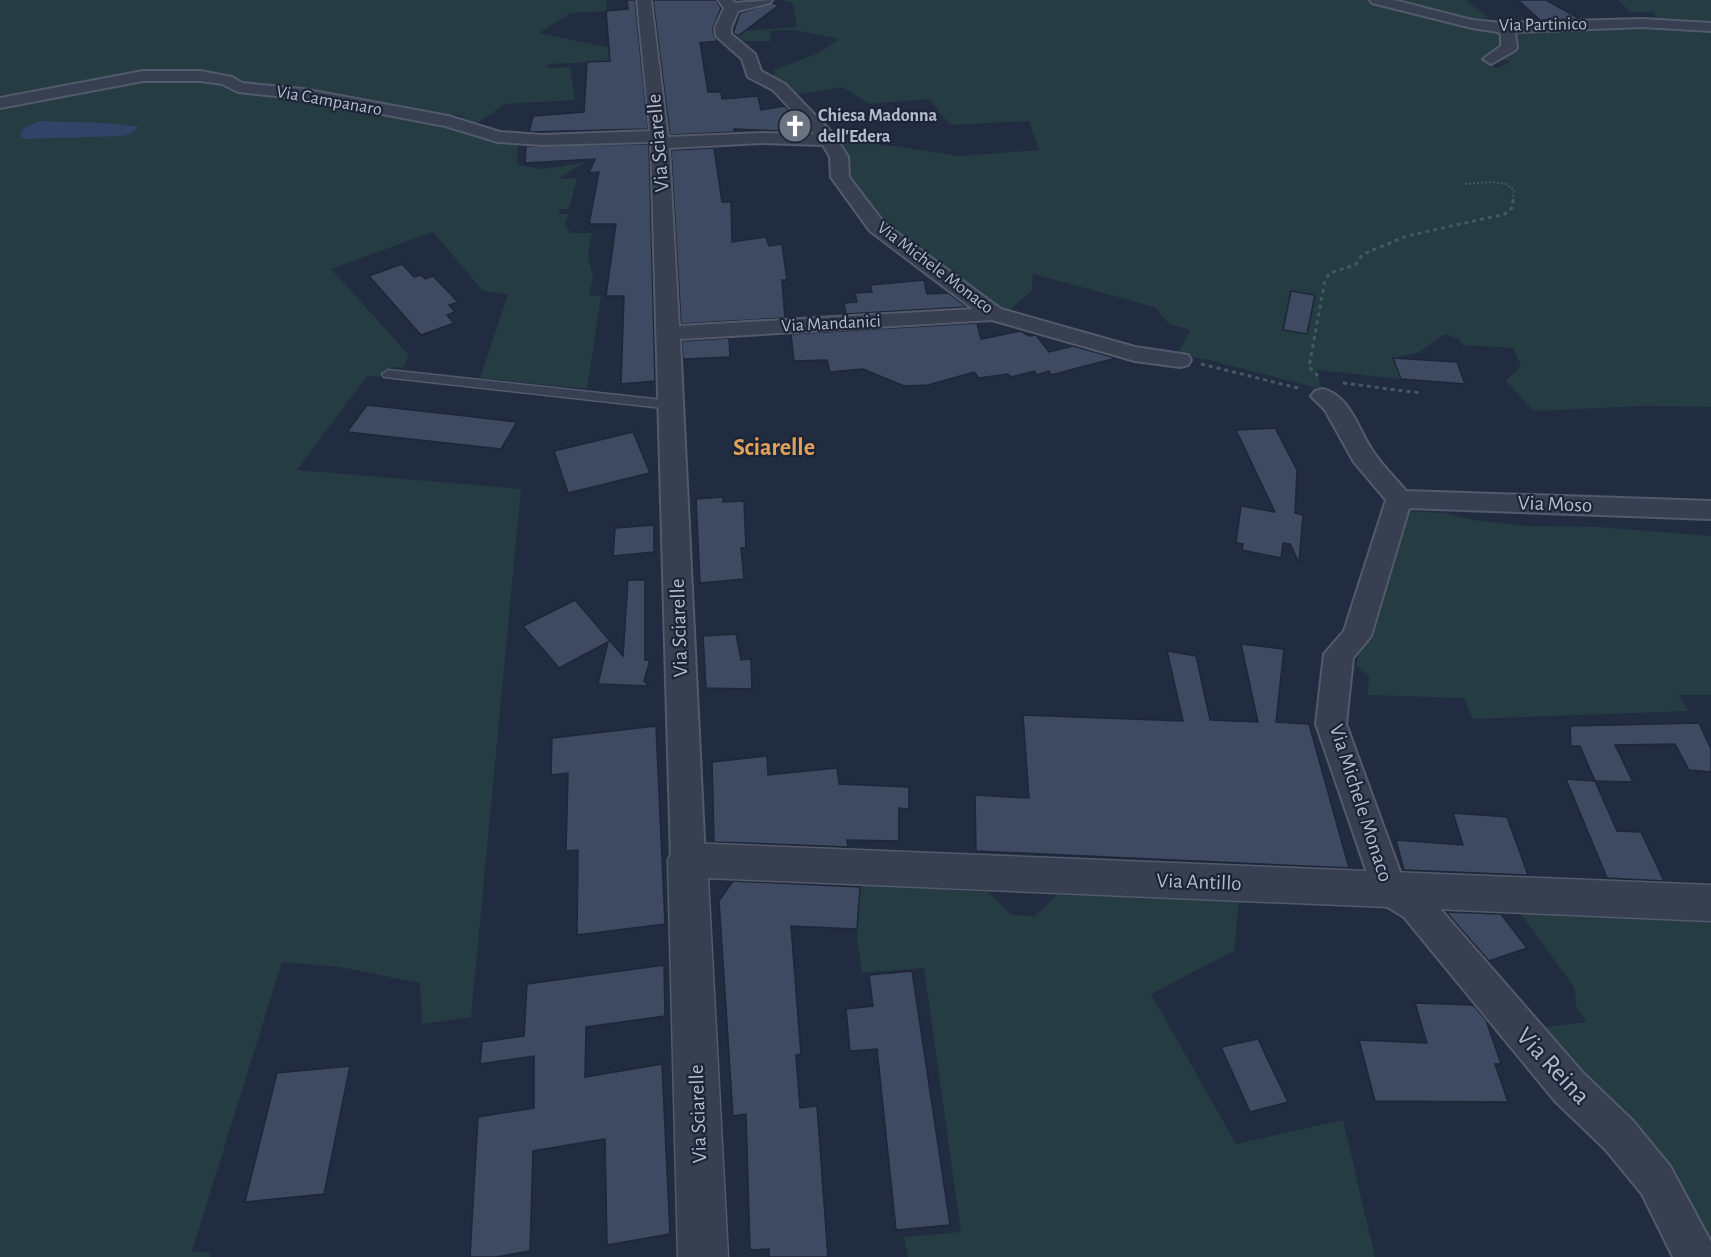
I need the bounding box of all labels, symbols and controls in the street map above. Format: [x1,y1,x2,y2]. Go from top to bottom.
street label: Via Partinico [1499,15,1587,35]
street label: Via Campanaro [275,83,383,119]
street label: Via Sciarelle [643,93,673,193]
place label: Chiesa Madonna dell'Edera [818,107,937,146]
church icon: Chiesa Madonna dell'Edera [777,108,813,144]
street label: Via Michele Monaco [873,219,997,318]
street label: Via Mandanici [781,312,881,336]
district label: Sciarelle [733,436,815,460]
street label: Via Moso [1517,492,1593,516]
street label: Via Sciarelle [667,578,691,678]
street label: Via Michele Monaco [1326,722,1396,884]
street label: Via Antillo [1156,870,1242,894]
street label: Via Reina [1511,1023,1595,1109]
street label: Via Sciarelle [686,1064,710,1164]

